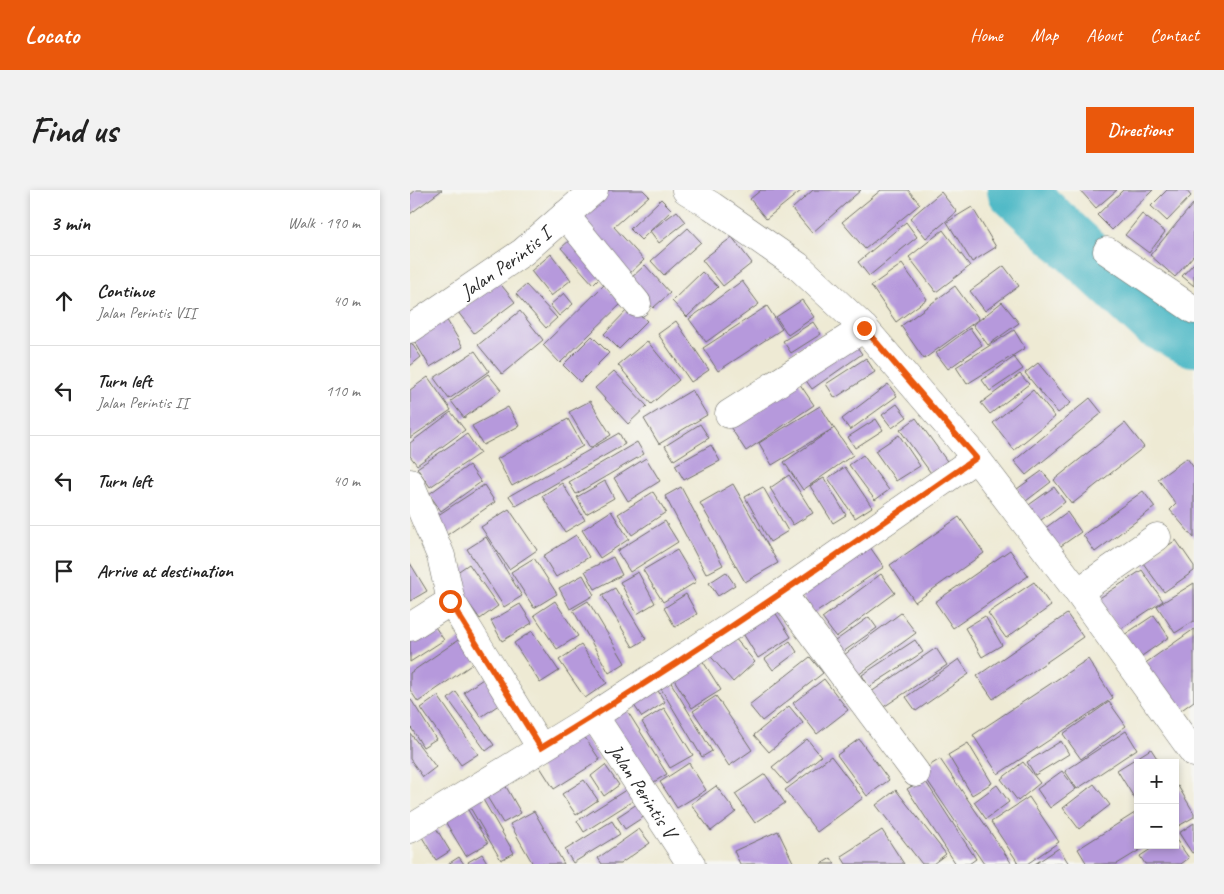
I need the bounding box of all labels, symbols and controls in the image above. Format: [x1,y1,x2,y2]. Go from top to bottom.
text: Locato [25,20,79,50]
text: Home [970,24,1003,46]
text: Map [1031,24,1058,46]
text: About [1086,24,1122,46]
text: Contact [1150,24,1199,46]
button: Directions [1086,107,1194,153]
text: Find us [30,108,117,153]
text: 3 min [50,210,90,236]
text: Walk · 190 m [288,213,360,233]
street label: Jalan Perintis I [455,219,559,305]
text: Continue [97,279,154,303]
icon: ahead [50,287,78,315]
text: 40 m [333,291,360,311]
text: Jalan Perintis VII [97,303,196,323]
route end [853,317,876,340]
text: Turn left [97,369,152,393]
icon: left [50,377,78,405]
text: 110 m [326,381,360,401]
text: Jalan Perintis II [97,393,188,413]
icon: left [50,467,78,495]
text: Turn left [97,469,152,493]
text: 40 m [333,471,360,491]
icon: arrive [50,557,78,585]
text: Arrive at destination [97,559,233,583]
route start [439,590,462,613]
street label: Jalan Perintis V [602,738,685,846]
map controls [1134,759,1179,849]
button: + [1134,759,1179,804]
button: − [1134,804,1179,849]

